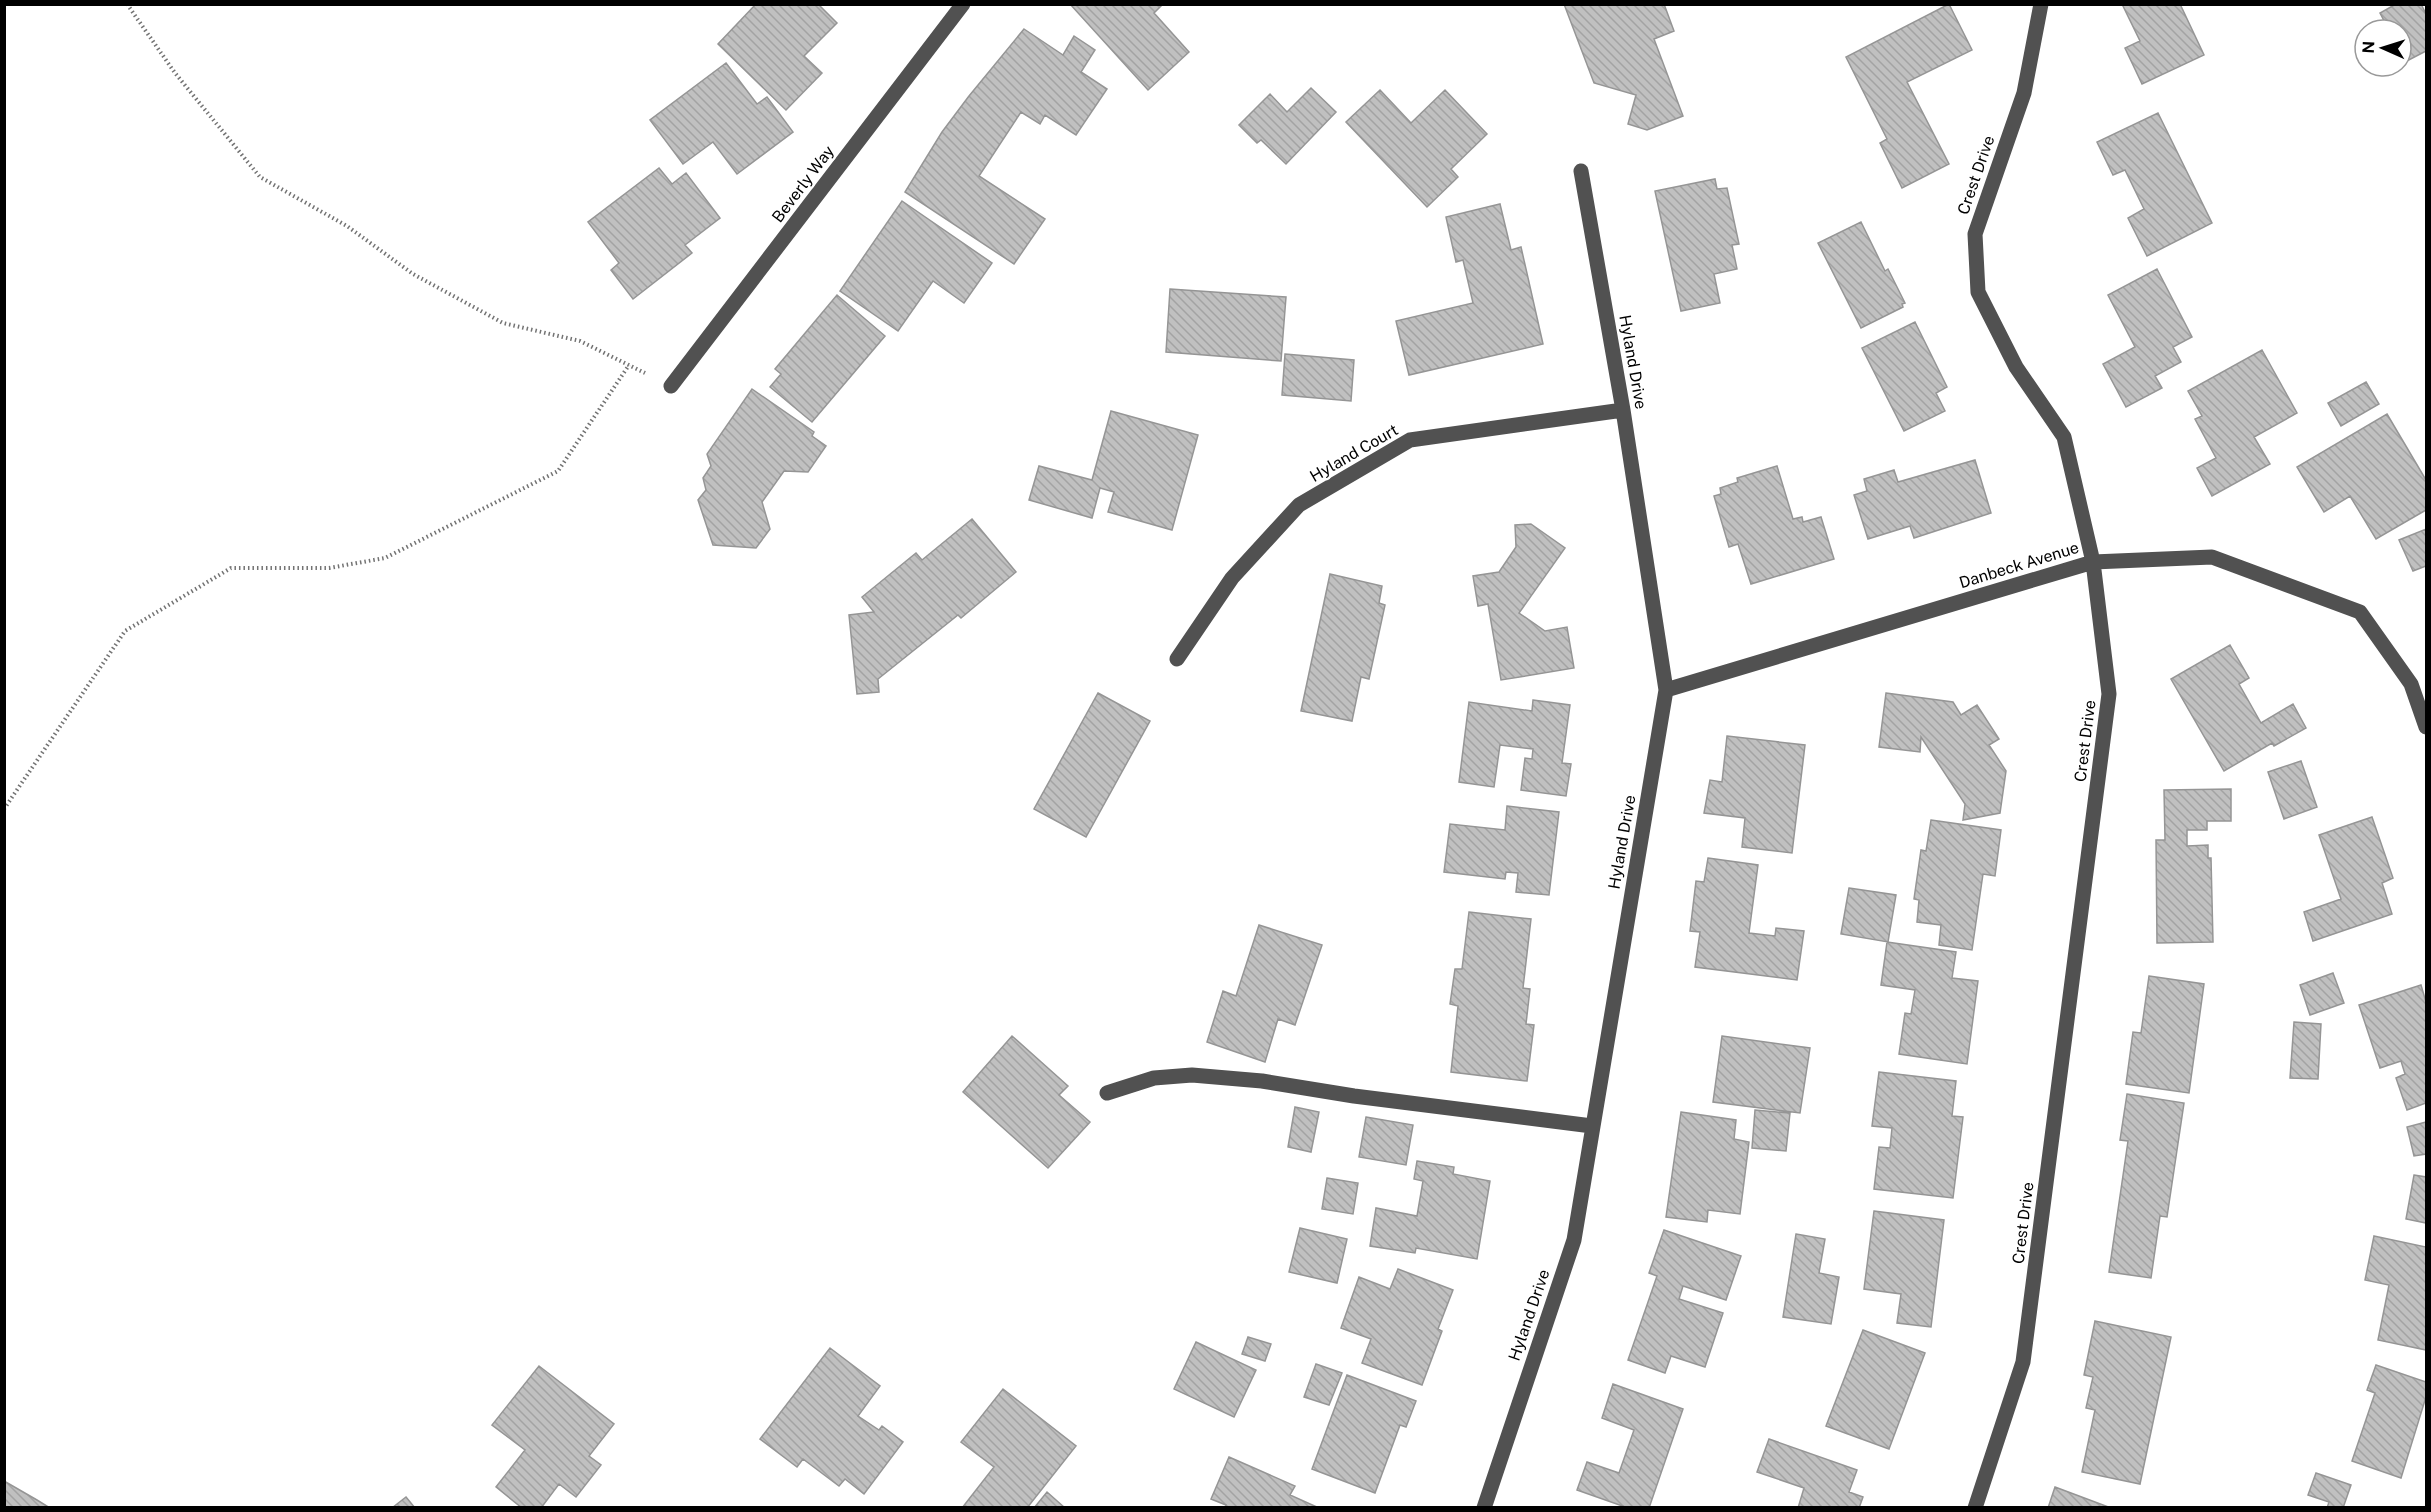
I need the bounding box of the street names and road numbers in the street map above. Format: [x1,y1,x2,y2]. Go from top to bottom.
street label: Crest Drive [1954,133,1998,217]
street label: Beverly Way [768,142,838,226]
street label: Hyland Drive [1615,313,1651,411]
street label: Hyland Court [1306,420,1402,486]
street label: Danbeck Avenue [1957,538,2081,592]
street label: Crest Drive [2071,699,2099,783]
street label: Hyland Drive [1604,793,1640,891]
street label: Crest Drive [2009,1181,2037,1265]
street label: Hyland Drive [1504,1267,1554,1363]

